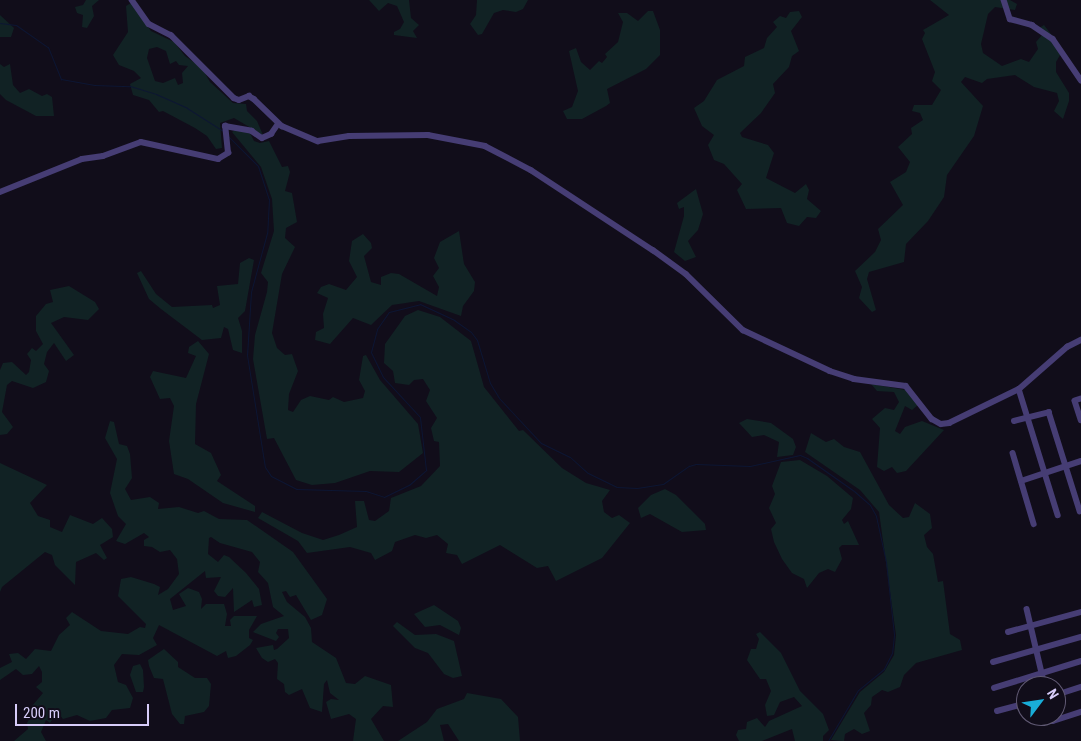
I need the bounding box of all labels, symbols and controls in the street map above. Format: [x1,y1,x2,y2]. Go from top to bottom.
north arrow [1016,676,1066,726]
text: N [1044,686,1062,702]
scale bar [18,694,151,726]
text: 200 m [23,704,60,722]

